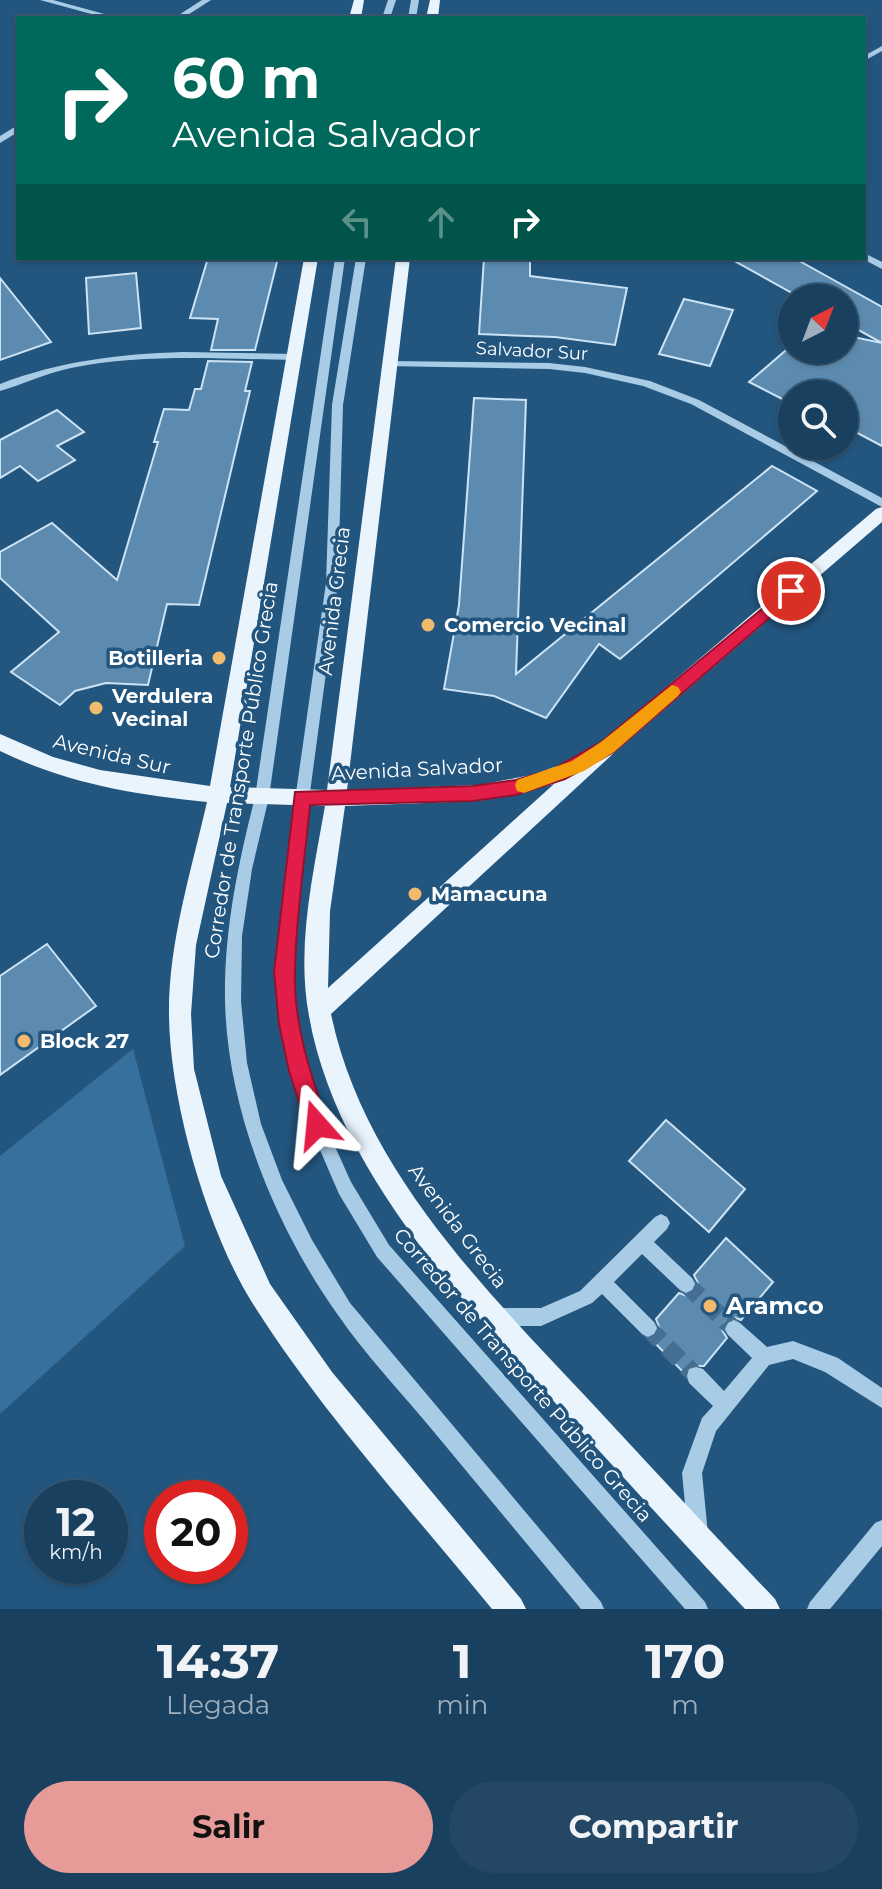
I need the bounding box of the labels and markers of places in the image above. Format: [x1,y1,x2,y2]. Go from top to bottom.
pin [757,557,825,625]
place label: Comercio Vecinal [444,613,626,637]
marker: Comercio Vecinal [419,616,437,634]
place label: Botilleria [108,646,203,670]
marker: Botilleria [210,649,228,667]
place label: Verdulera Vecinal [111,684,213,731]
marker: Verdulera Vecinal [87,699,105,717]
place label: Mamacuna [431,882,548,906]
marker: Mamacuna [406,885,424,903]
place label: Block 27 [40,1029,129,1053]
marker: Block 27 [15,1032,33,1050]
place label: Aramco [725,1291,824,1320]
marker: Aramco [701,1297,719,1315]

